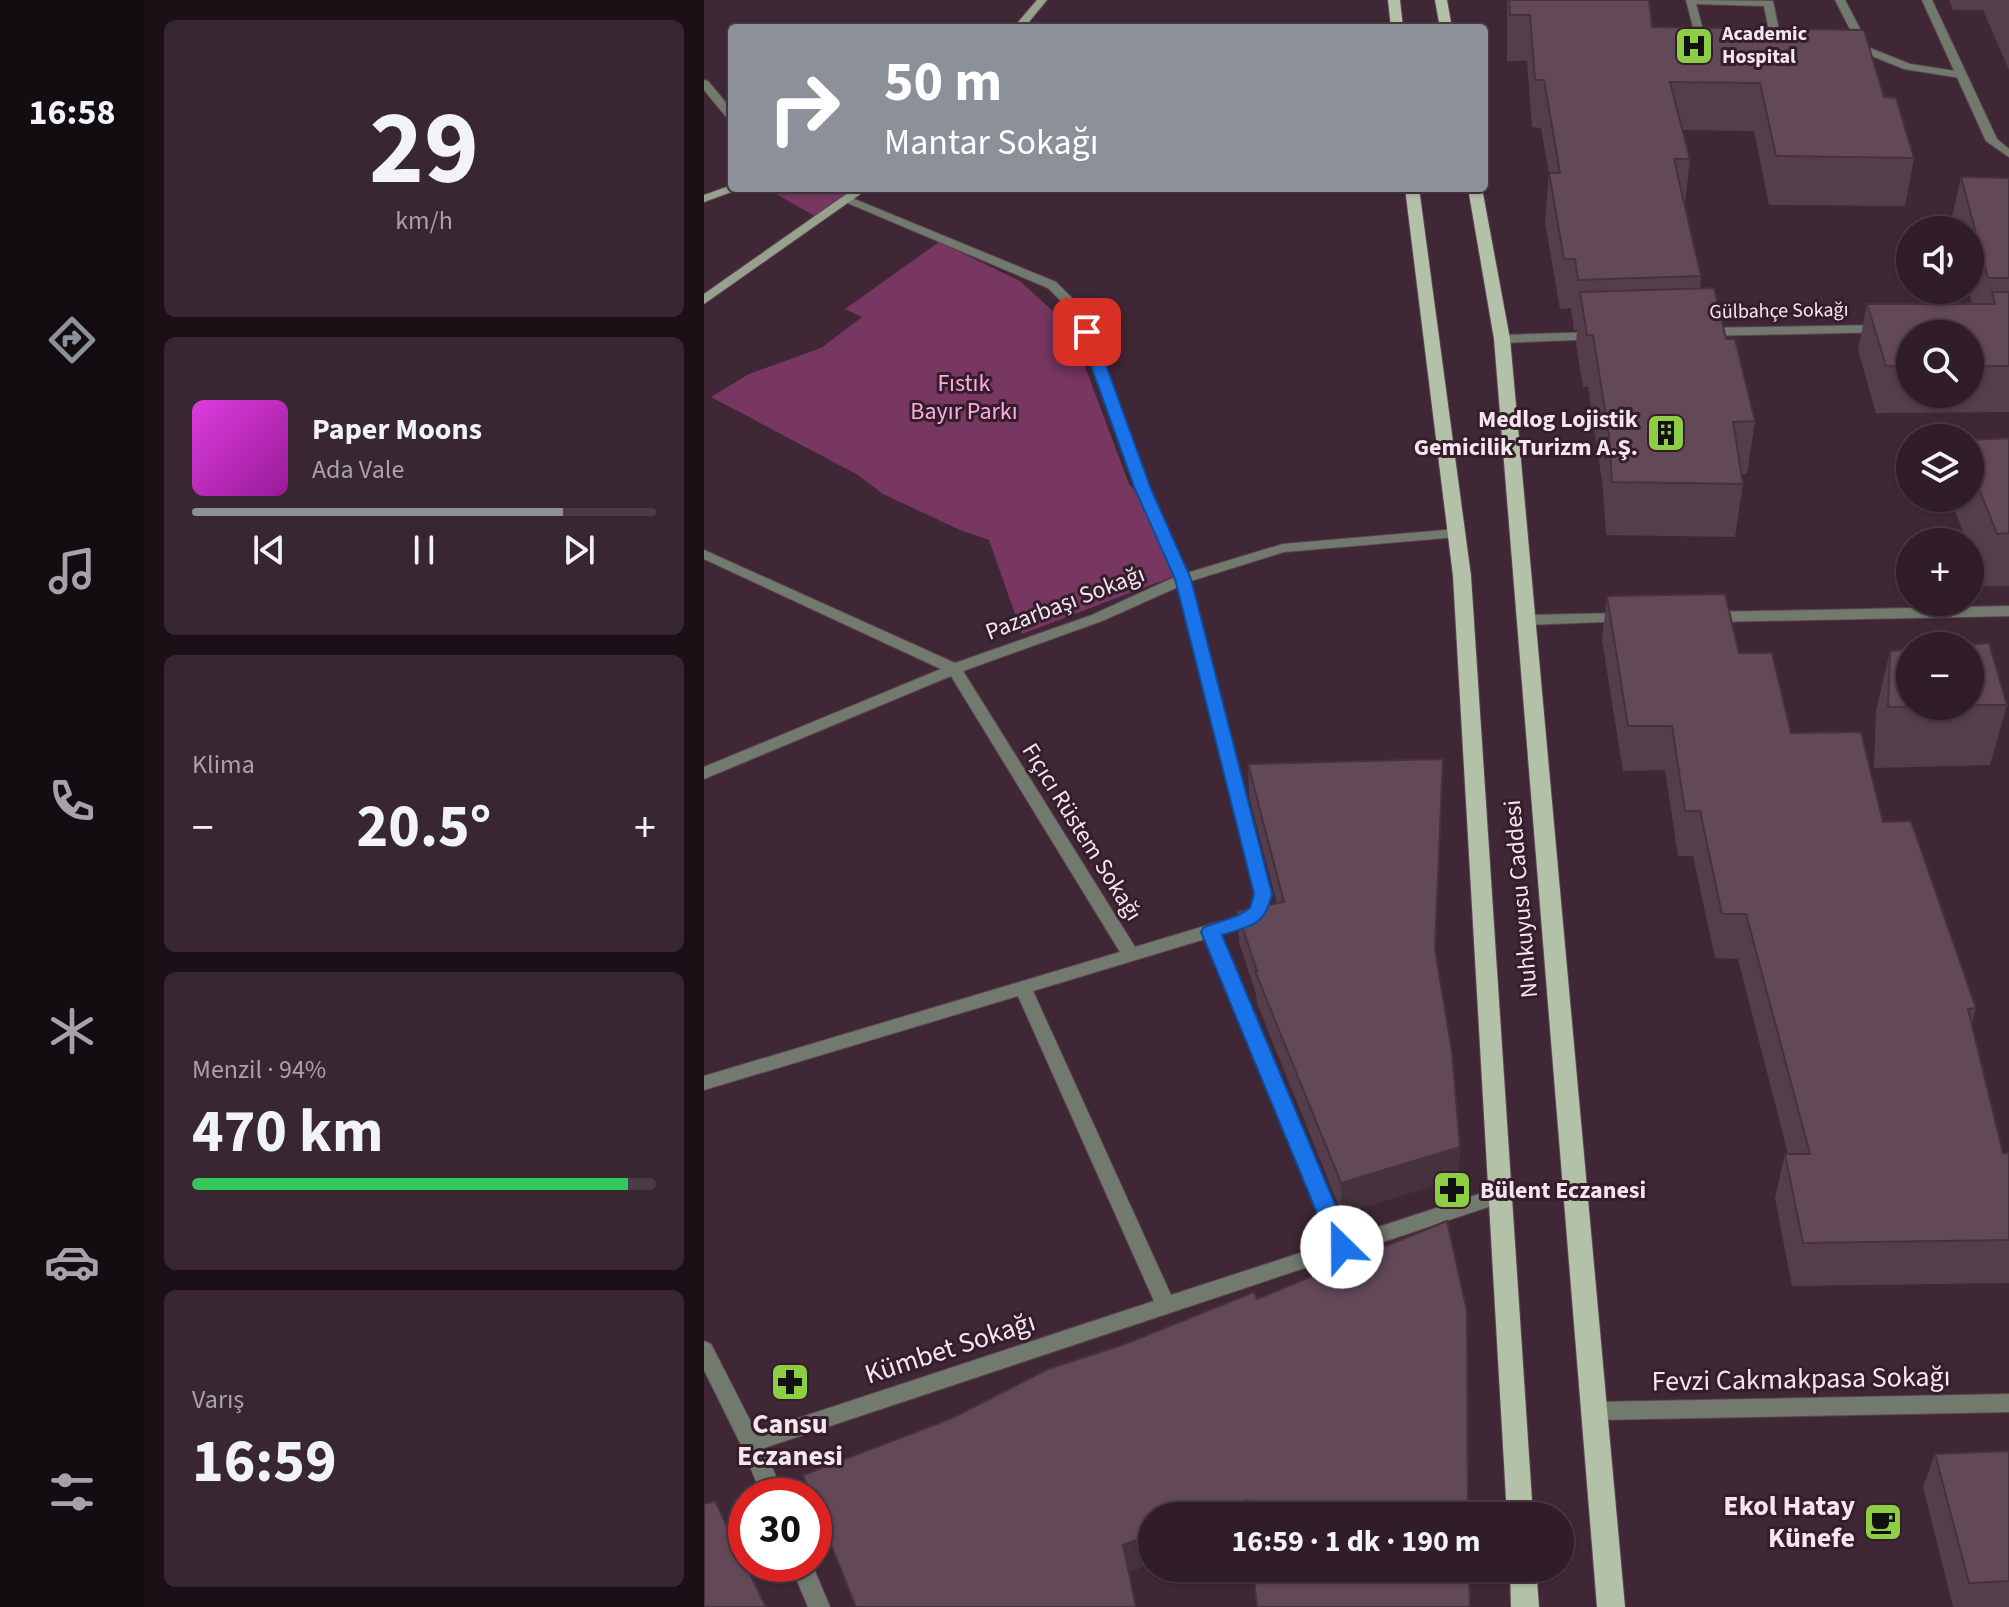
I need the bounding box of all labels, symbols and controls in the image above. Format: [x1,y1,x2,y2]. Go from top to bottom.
place label: Academic Hospital [1721,20,1807,71]
hospital icon: Academic Hospital [1673,25,1715,67]
text: 50 m [884,43,1002,122]
icon: right [752,56,856,160]
text: 29 [369,76,479,224]
text: 16:58 [29,87,115,138]
text: Mantar Sokağı [884,117,1099,168]
text: km/h [395,202,453,239]
map controls [1896,216,1984,720]
button: sound [1896,216,1984,304]
street label: Gülbahçe Sokağı [1709,296,1849,326]
pin [1053,298,1121,366]
icon: arrive [1065,310,1109,354]
icon: directions [44,312,100,368]
button: search [1896,320,1984,408]
park label: Fıstık Bayır Parkı [910,366,1018,429]
place label: Medlog Lojistik Gemicilik Turizm A.Ş. [1414,402,1639,465]
text: Paper Moons [312,408,482,451]
building icon: Medlog Lojistik Gemicilik Turizm A.Ş. [1645,412,1687,454]
button: layers [1896,424,1984,512]
text: Ada Vale [312,451,404,488]
icon: previous [247,528,291,572]
icon: pause [402,528,446,572]
icon: next [557,528,601,572]
button: + [1896,528,1984,616]
icon: music [44,543,100,599]
street label: Pazarbaşı Sokağı [980,557,1150,649]
button: − [1896,632,1984,720]
street label: Fıçıcı Rüstem Sokağı [1013,736,1151,928]
text: Klima [192,746,255,783]
icon: phone [44,773,100,829]
text: 20.5° [357,785,491,870]
text: − [192,797,214,860]
text: + [634,797,656,860]
street label: Nuhkuyusu Caddesi [1495,798,1547,1000]
icon: climate [44,1003,100,1059]
text: Menzil · 94% [192,1051,326,1088]
text: 470 km [192,1090,383,1175]
pharmacy icon: Bülent Eczanesi [1431,1169,1473,1211]
place label: Bülent Eczanesi [1480,1173,1646,1208]
position arrow [1300,1205,1384,1289]
icon: car [44,1234,100,1290]
street label: Kümbet Sokağı [860,1302,1040,1394]
street label: Fevzi Cakmakpasa Sokağı [1651,1356,1951,1402]
pharmacy icon: Cansu Eczanesi [769,1361,811,1403]
text: Varış [192,1381,244,1418]
place label: Cansu Eczanesi [737,1404,843,1476]
text: 16:59 [192,1420,337,1505]
icon: filters [44,1464,100,1520]
speed limit sign: 30 [728,1478,832,1582]
place label: Ekol Hatay Künefe [1723,1486,1855,1558]
cafe icon: Ekol Hatay Künefe [1862,1501,1904,1543]
text: 16:59 · 1 dk · 190 m [1231,1520,1481,1563]

